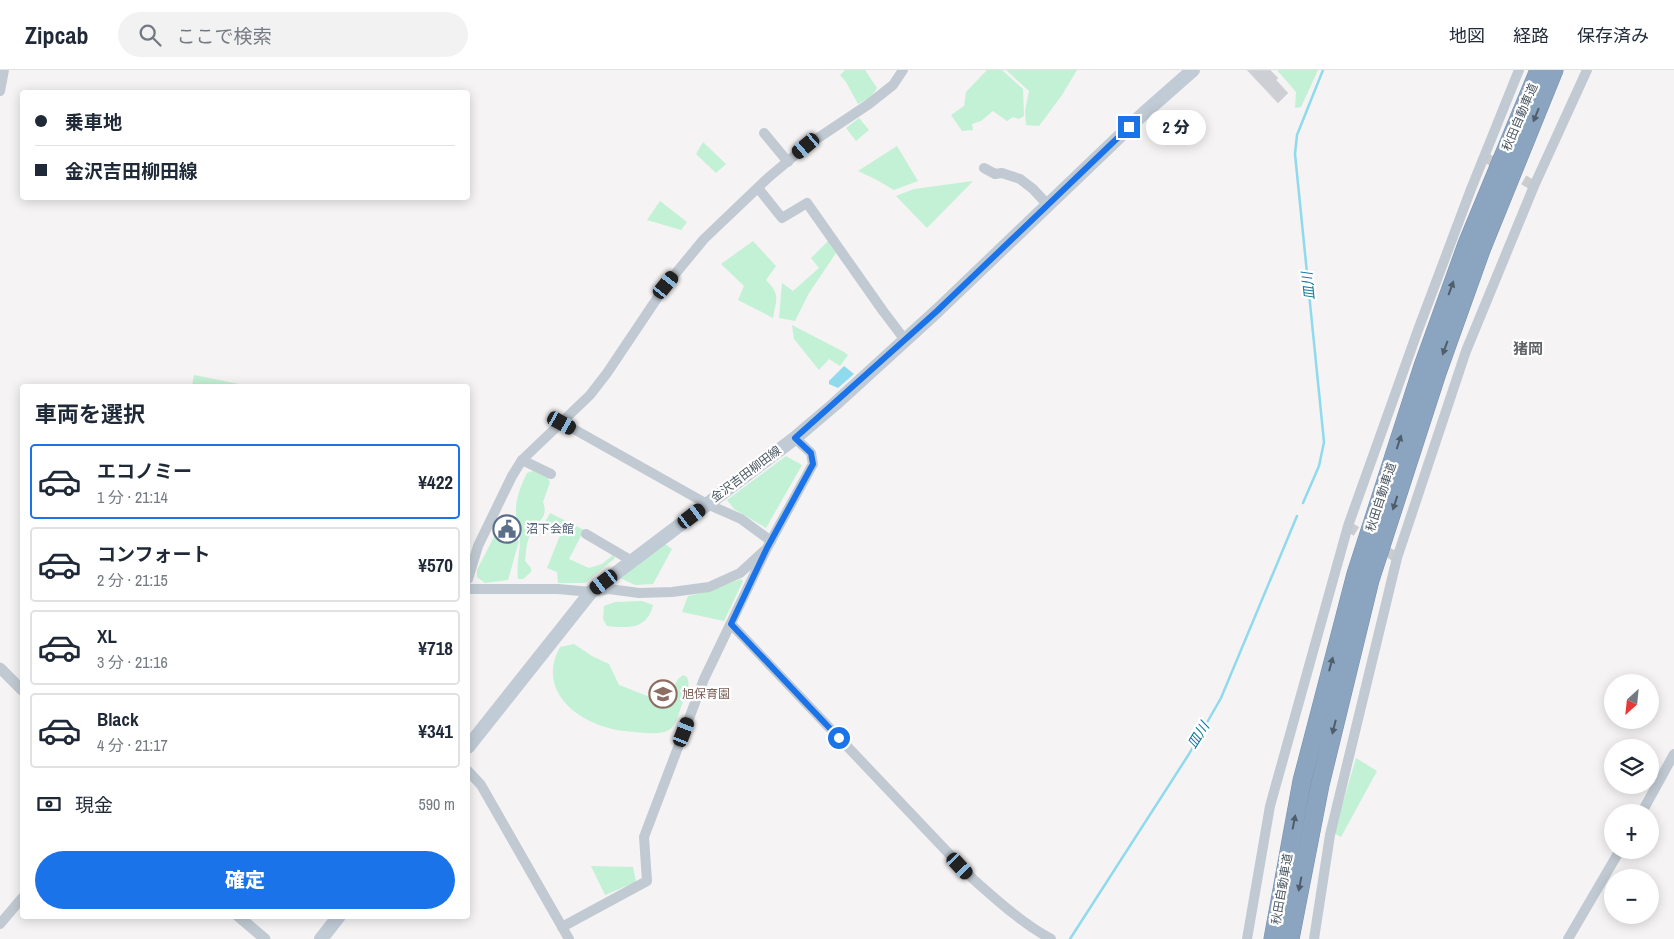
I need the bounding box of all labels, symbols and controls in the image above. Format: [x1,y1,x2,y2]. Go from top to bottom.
search box [118,12,468,57]
text: Zipcab [25,19,88,51]
icon: search [136,21,164,49]
text: ここで検索 [176,23,271,49]
text: 地図 [1449,23,1485,48]
text: 経路 [1513,23,1549,48]
text: 保存済み [1577,23,1649,48]
street label: 秋田自動車道 [1499,81,1541,153]
one-way arrow [1531,108,1539,122]
text: 乗車地 [65,109,122,135]
callout: 2 分 [1146,110,1206,144]
route end [1118,116,1140,138]
text: 2 分 [1163,116,1189,138]
car [789,131,822,161]
text: 金沢吉田柳田線 [65,158,198,184]
car [650,269,681,301]
water label: 皿川 [1297,269,1318,301]
one-way arrow [1448,280,1455,295]
district label: 猪岡 [1513,338,1543,359]
one-way arrow [1441,341,1449,356]
text: 車両を選択 [35,399,145,429]
car [545,409,578,437]
one-way arrow [1395,434,1403,449]
street label: 金沢吉田柳田線 [708,442,784,506]
text: エコノミー [97,458,192,484]
icon: car [37,459,82,504]
street label: 秋田自動車道 [1362,460,1400,534]
text: ¥422 [418,469,453,495]
text: 1 分 · 21:14 [97,486,168,508]
one-way arrow [1391,495,1398,510]
car [675,501,708,531]
public building icon: 沼下会館 [492,514,522,544]
place label: 沼下会館 [526,521,574,537]
text: コンフォート [97,541,210,567]
icon: car [37,542,82,587]
text: ¥570 [418,552,453,578]
car [587,567,620,597]
text: 2 分 · 21:15 [97,569,168,591]
text: XL [97,623,117,649]
icon: car [37,625,82,670]
text: ¥718 [418,635,453,661]
text: 3 分 · 21:16 [97,651,168,673]
one-way arrow [1328,657,1336,672]
north arrow [1604,674,1659,729]
map controls [1604,674,1659,924]
school or university icon: 旭保育園 [648,679,678,709]
place label: 旭保育園 [682,686,730,702]
text: Black [97,706,139,732]
icon: car [37,708,82,753]
car [671,715,696,749]
water label: 皿川 [1183,717,1214,752]
text: ¥341 [418,718,453,744]
one-way arrow [1330,719,1338,734]
route start [828,727,850,749]
text: 4 分 · 21:17 [97,734,168,756]
button: layers [1604,739,1659,794]
icon: cash [35,790,63,818]
text: 現金 [75,792,113,818]
text: 590 m [419,793,455,815]
button: + [1604,804,1659,859]
one-way arrow [1290,815,1298,830]
car [944,850,975,882]
button: 確定 [35,851,455,909]
street label: 秋田自動車道 [1268,852,1296,926]
button: − [1604,869,1659,924]
one-way arrow [1295,877,1303,893]

